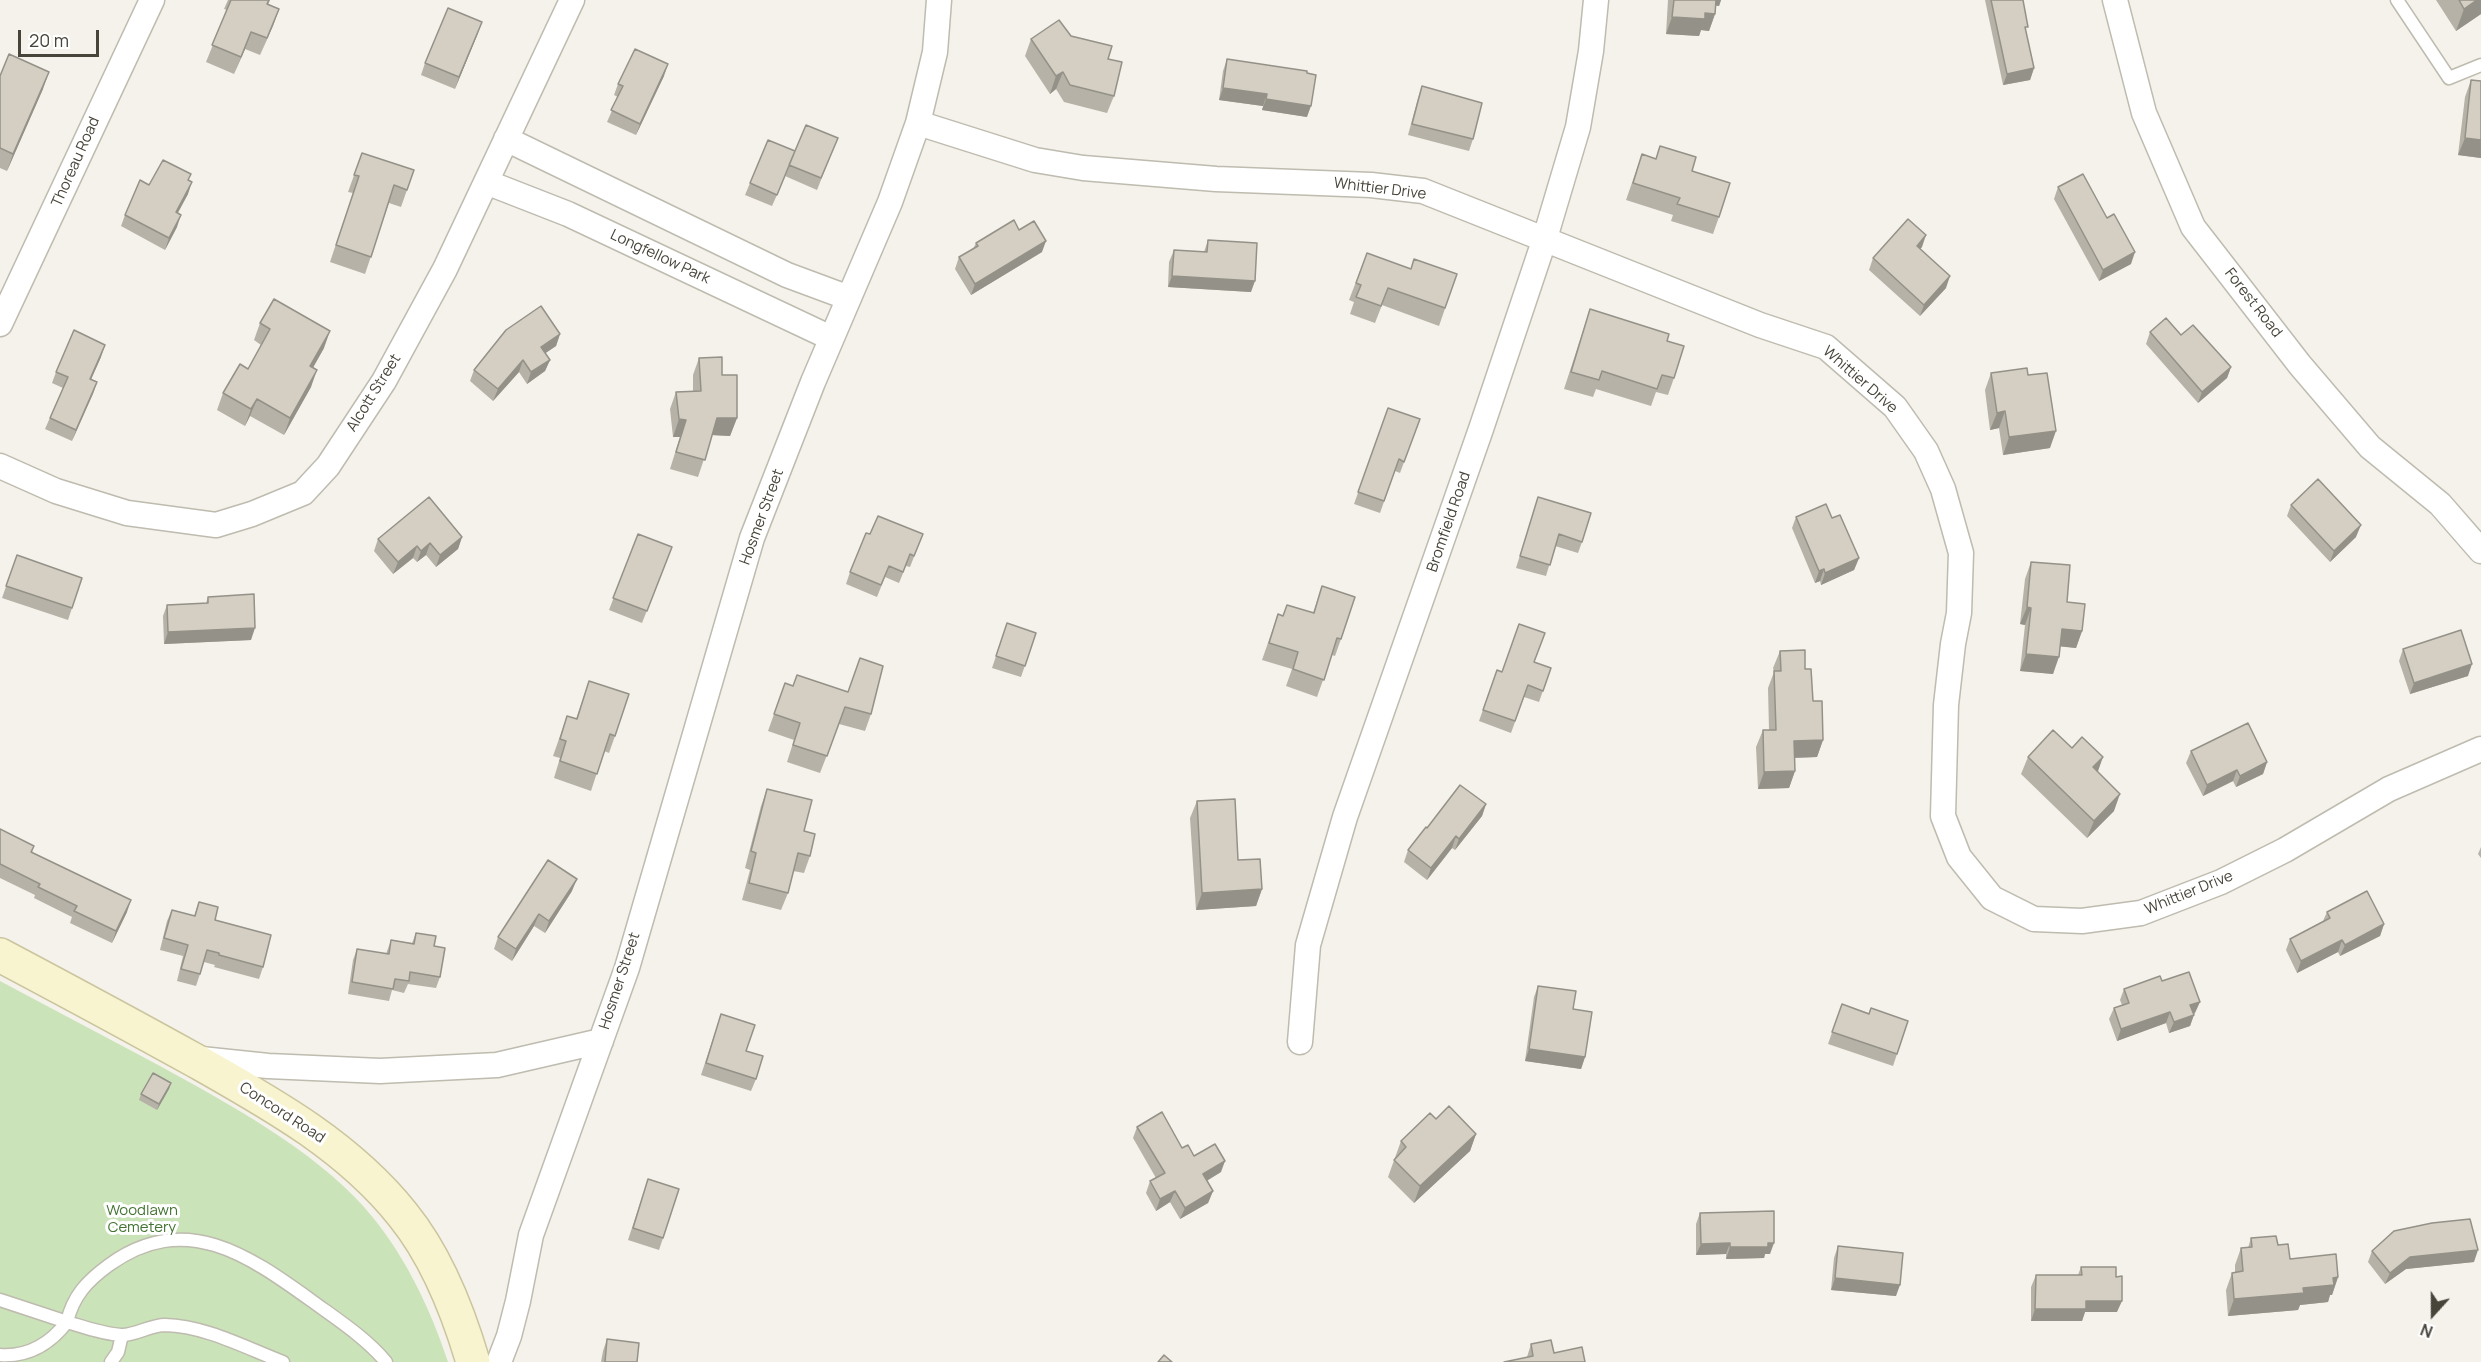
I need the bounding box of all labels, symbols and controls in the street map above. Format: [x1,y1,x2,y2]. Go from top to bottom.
scale bar [21,18,102,56]
text: 20 m [29,28,69,52]
street label: Thoreau Road [48,114,104,210]
street label: Whittier Drive [1333,174,1427,204]
street label: Longfellow Park [607,226,713,288]
street label: Forest Road [2220,265,2286,341]
street label: Whittier Drive [1819,343,1901,417]
street label: Alcott Street [343,351,405,435]
street label: Hosmer Street [736,467,788,567]
street label: Bromfield Road [1423,470,1475,574]
street label: Whittier Drive [2142,867,2236,919]
street label: Hosmer Street [596,930,644,1032]
street label: Concord Road [236,1079,328,1147]
park label: Woodlawn Cemetery [106,1202,178,1237]
north arrow [2403,1284,2463,1344]
text: N [2417,1318,2436,1343]

